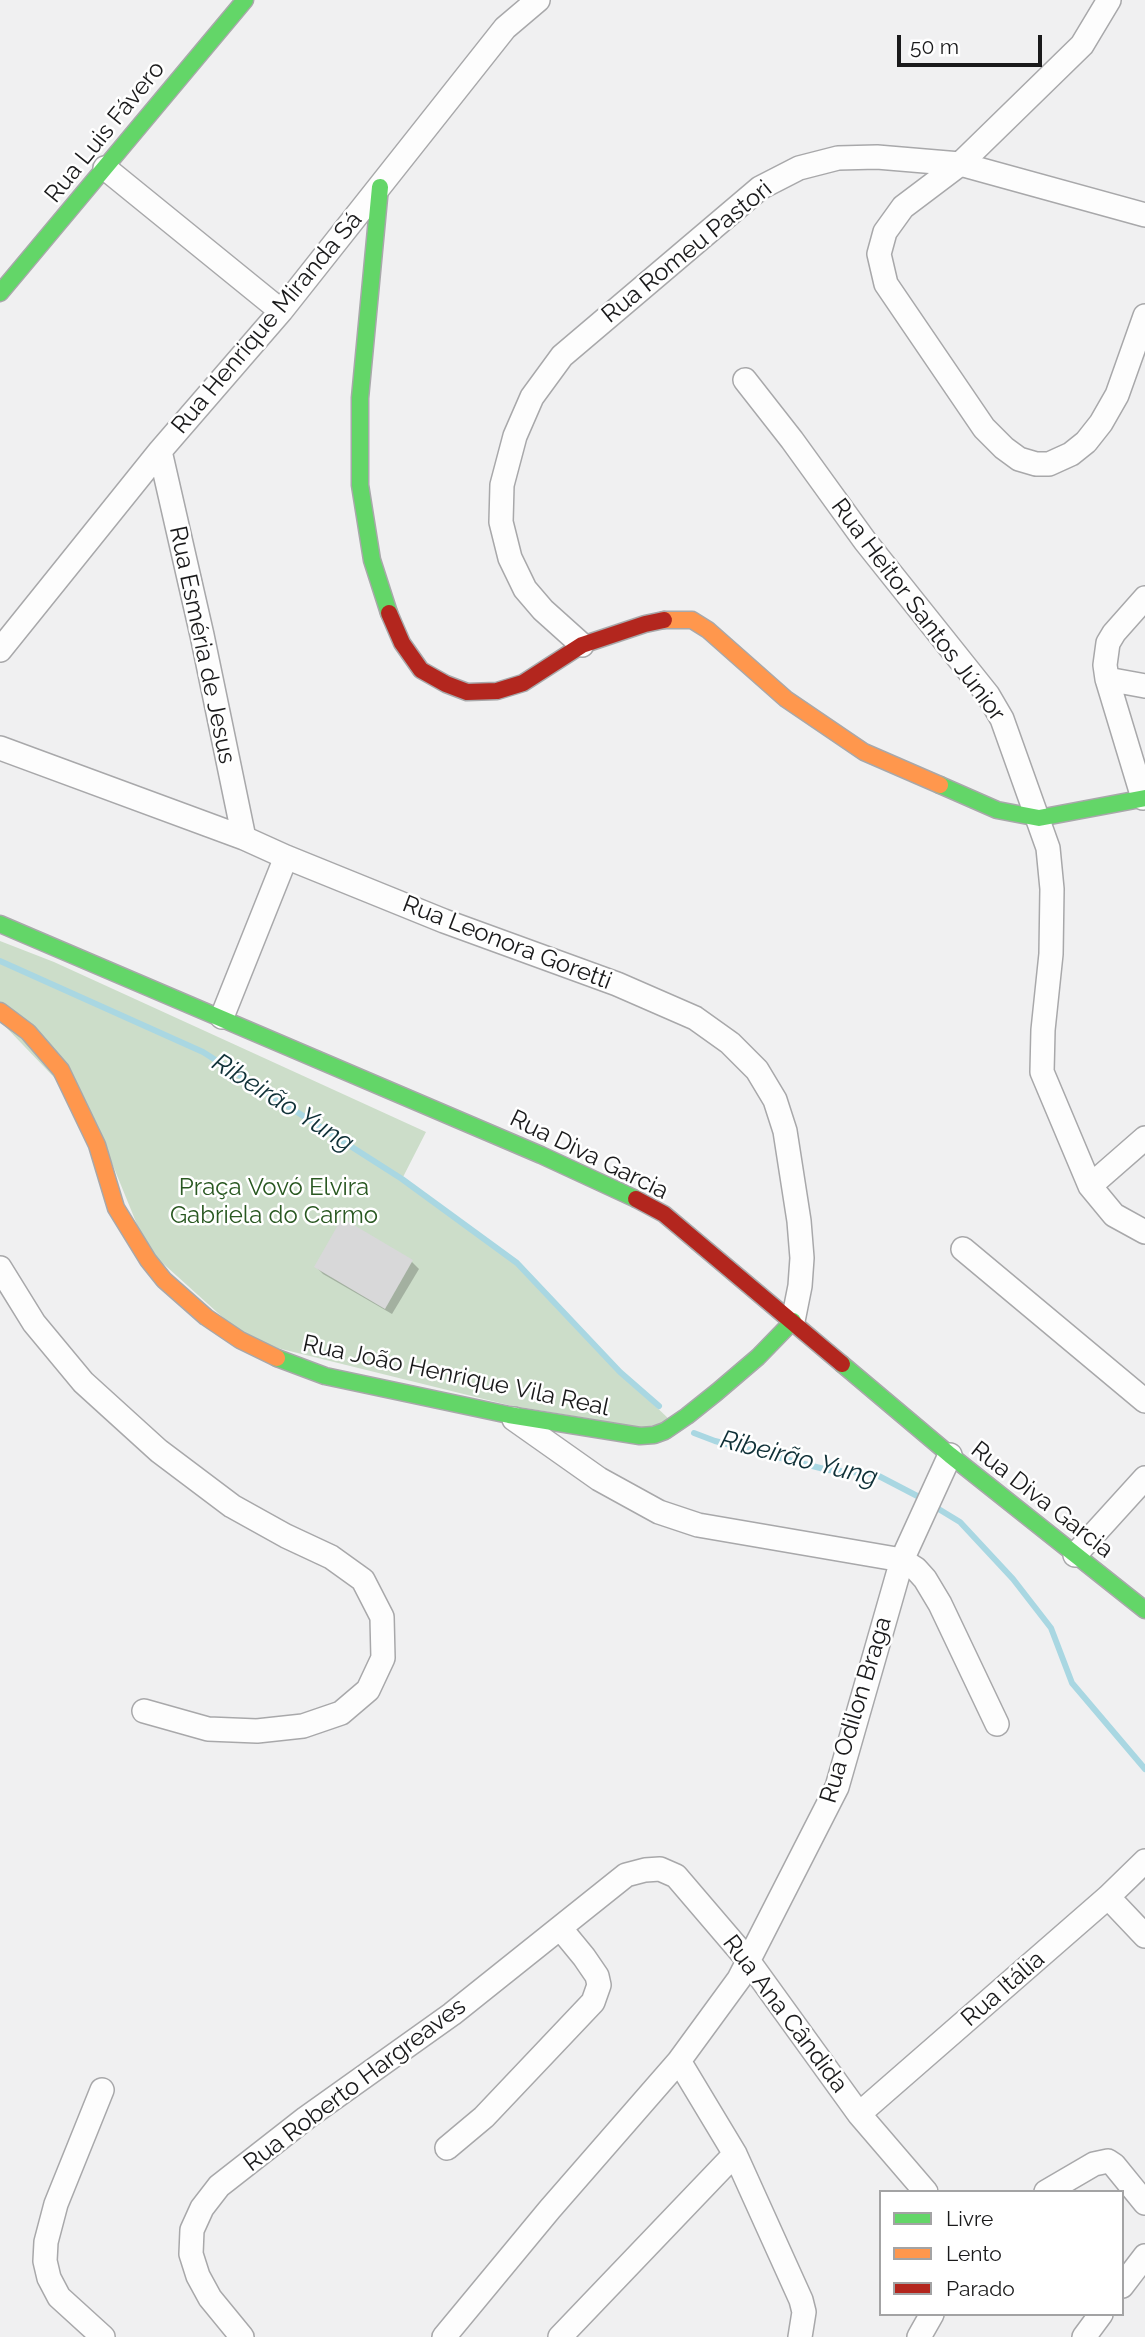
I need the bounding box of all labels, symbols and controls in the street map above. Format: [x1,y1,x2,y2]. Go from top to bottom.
scale bar [900,21,1045,65]
text: 50 m [910,34,959,59]
street label: Rua Luis Fávero [39,55,171,209]
street label: Rua Romeu Pastori [596,175,778,329]
street label: Rua Henrique Miranda Sá [166,206,368,440]
street label: Rua Heitor Santos Júnior [825,493,1011,727]
street label: Rua Esméria de Jesus [163,524,241,766]
street label: Rua Leonora Goretti [398,890,616,996]
water label: Ribeirão Yung [206,1047,360,1159]
street label: Rua Diva Garcia [505,1104,673,1206]
park label: Praça Vovó Elvira Gabriela do Carmo [170,1174,378,1230]
street label: Rua João Henrique Vila Real [300,1329,612,1423]
water label: Ribeirão Yung [717,1424,881,1494]
street label: Rua Diva Garcia [965,1435,1119,1565]
street label: Rua Odilon Braga [814,1613,898,1807]
street label: Rua Ana Cândida [716,1929,854,2099]
street label: Rua Itália [956,1945,1050,2033]
street label: Rua Roberto Hargreaves [238,1992,472,2178]
legend [879,2190,1124,2316]
text: Livre [946,2206,993,2231]
text: Lento [946,2241,1002,2266]
text: Parado [946,2276,1015,2301]

